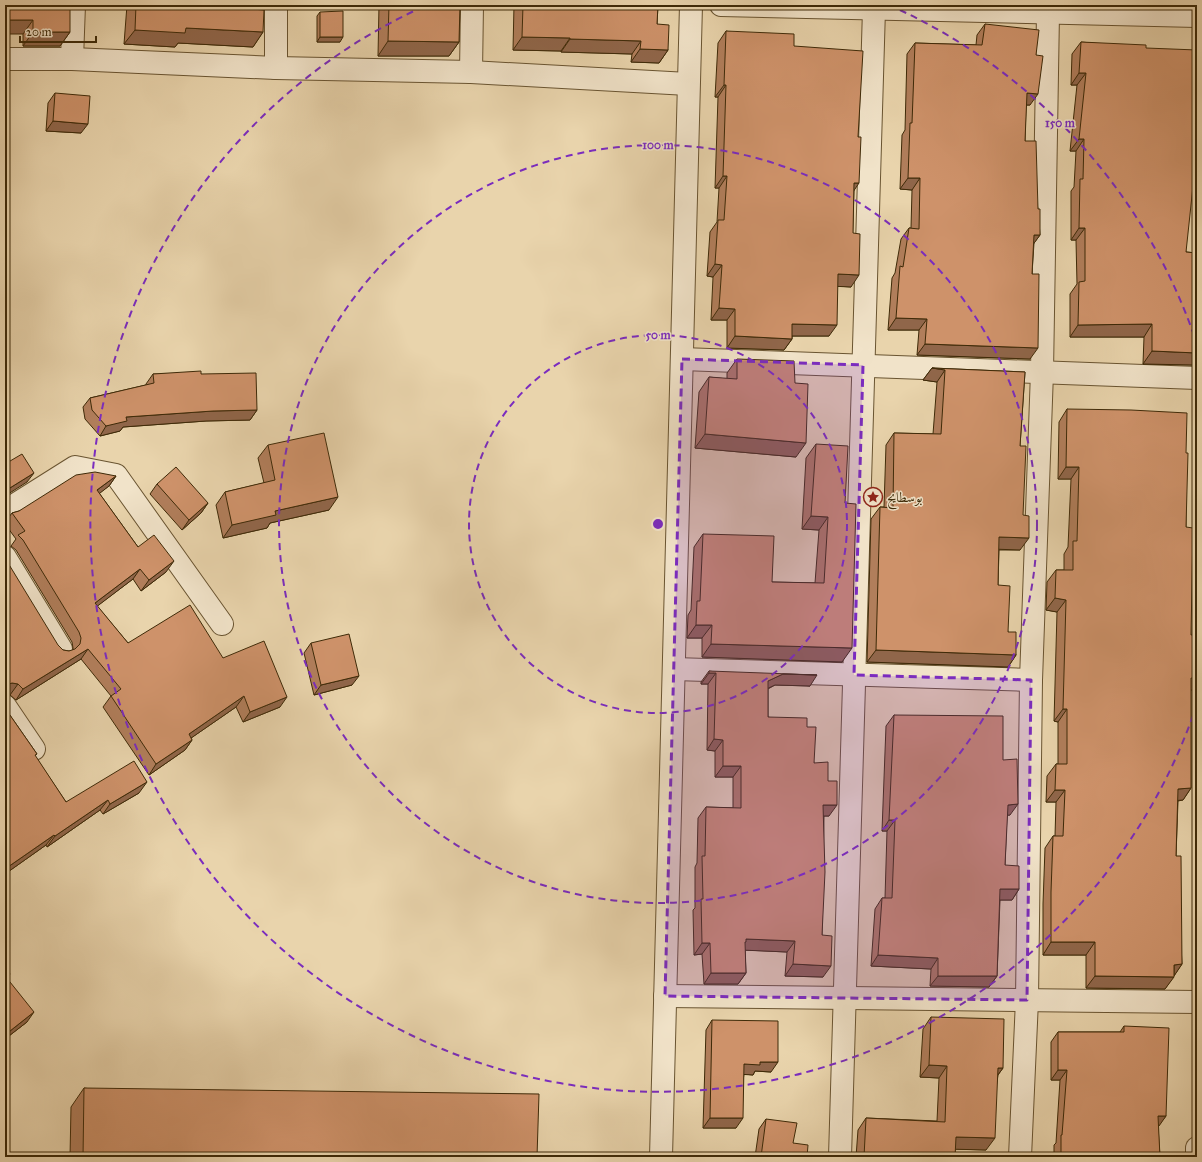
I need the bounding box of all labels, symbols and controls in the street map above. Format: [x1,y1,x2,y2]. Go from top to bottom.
scale bar [20,18,96,44]
text: 20 m [26,25,52,39]
text: 150 m [1045,116,1076,130]
text: 100 m [642,138,675,152]
text: 50 m [645,328,672,342]
place icon: بوسطايح [862,486,884,508]
place label: بوسطايح [887,489,923,510]
centre of rings [651,517,665,531]

